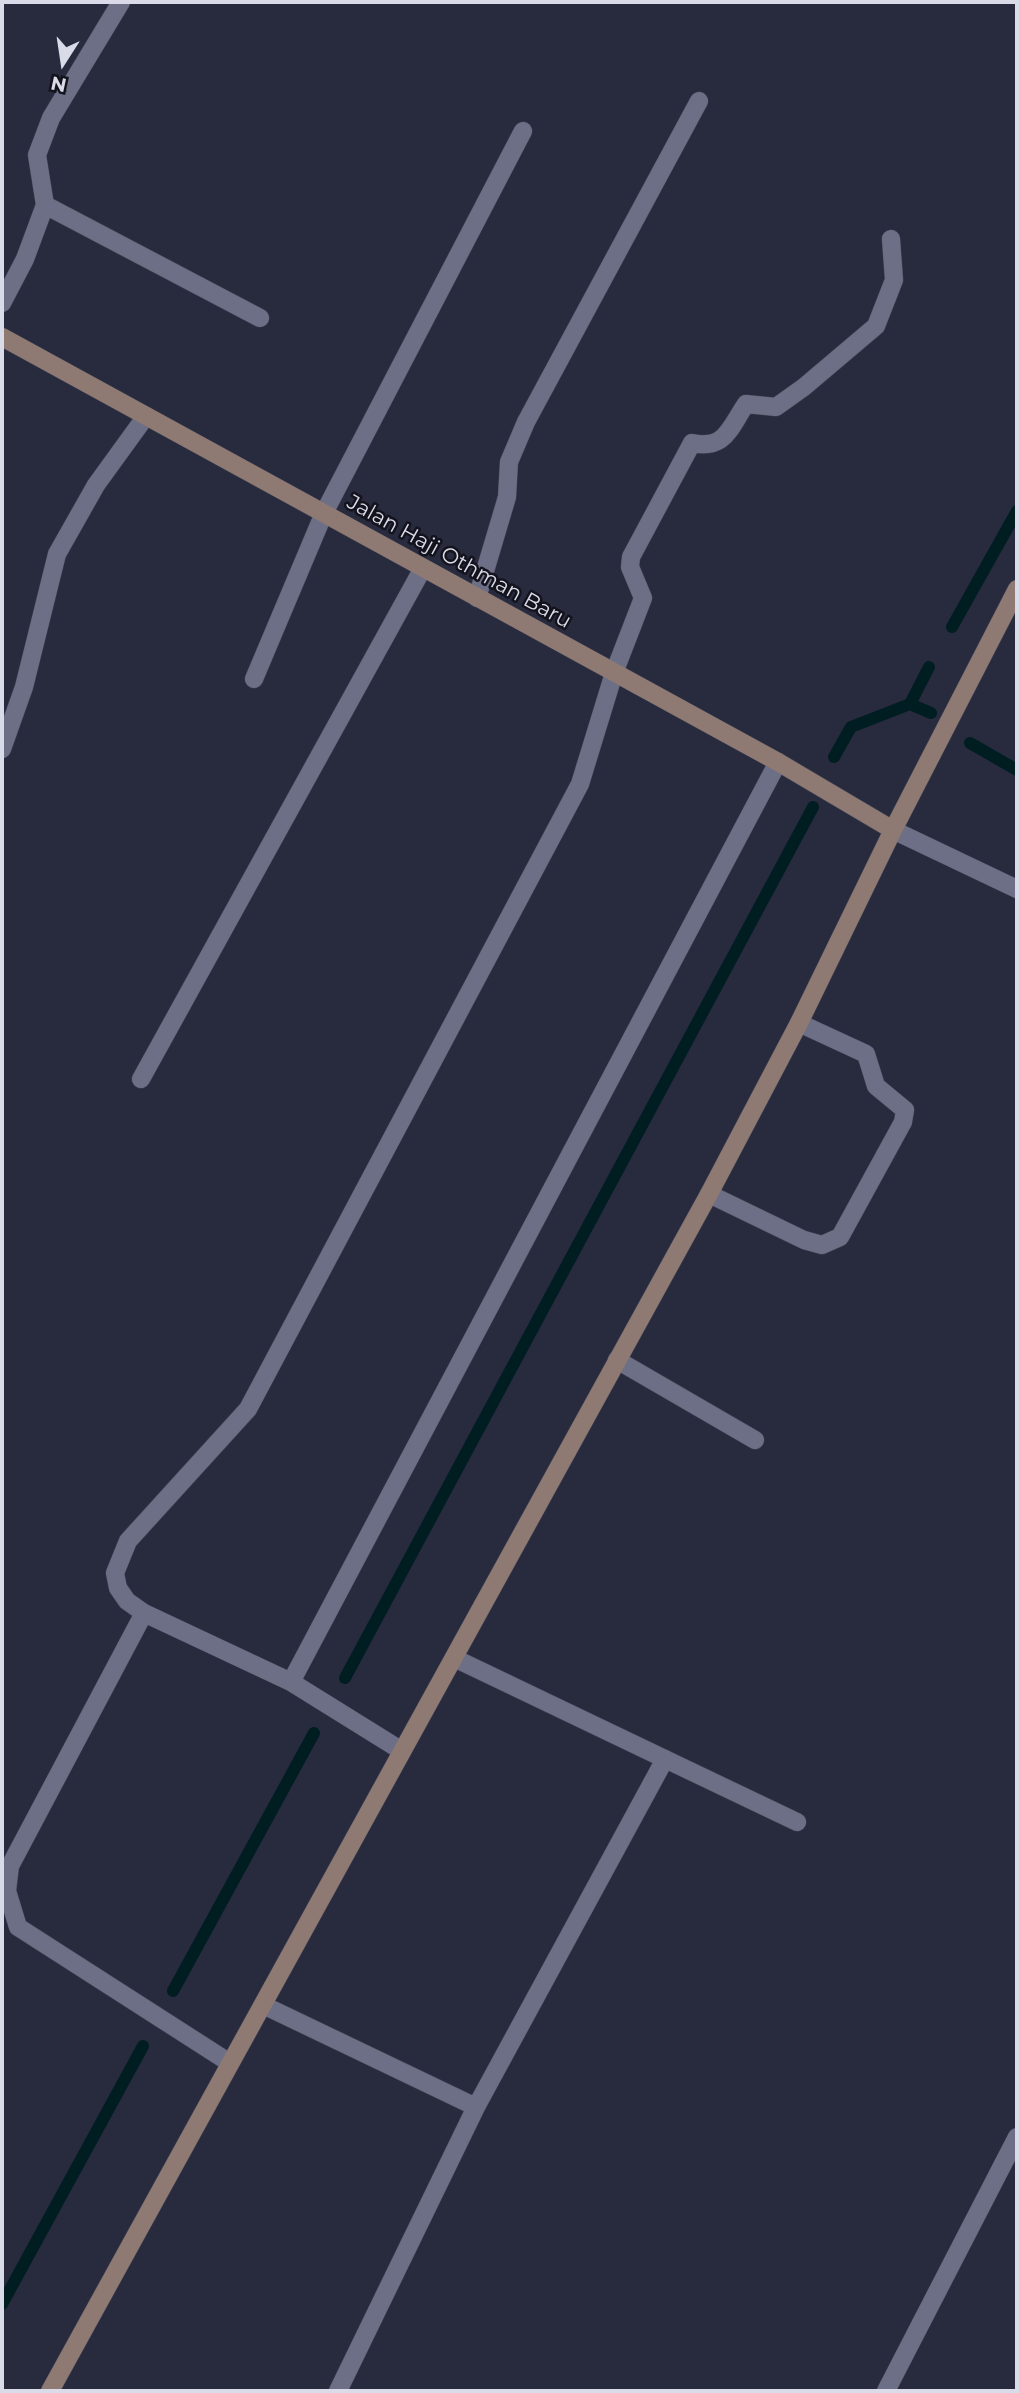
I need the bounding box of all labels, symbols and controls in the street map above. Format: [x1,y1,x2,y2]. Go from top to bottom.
north arrow [28,28,98,98]
text: N [49,71,68,97]
street label: Jalan Haji Othman Baru [342,490,576,634]

